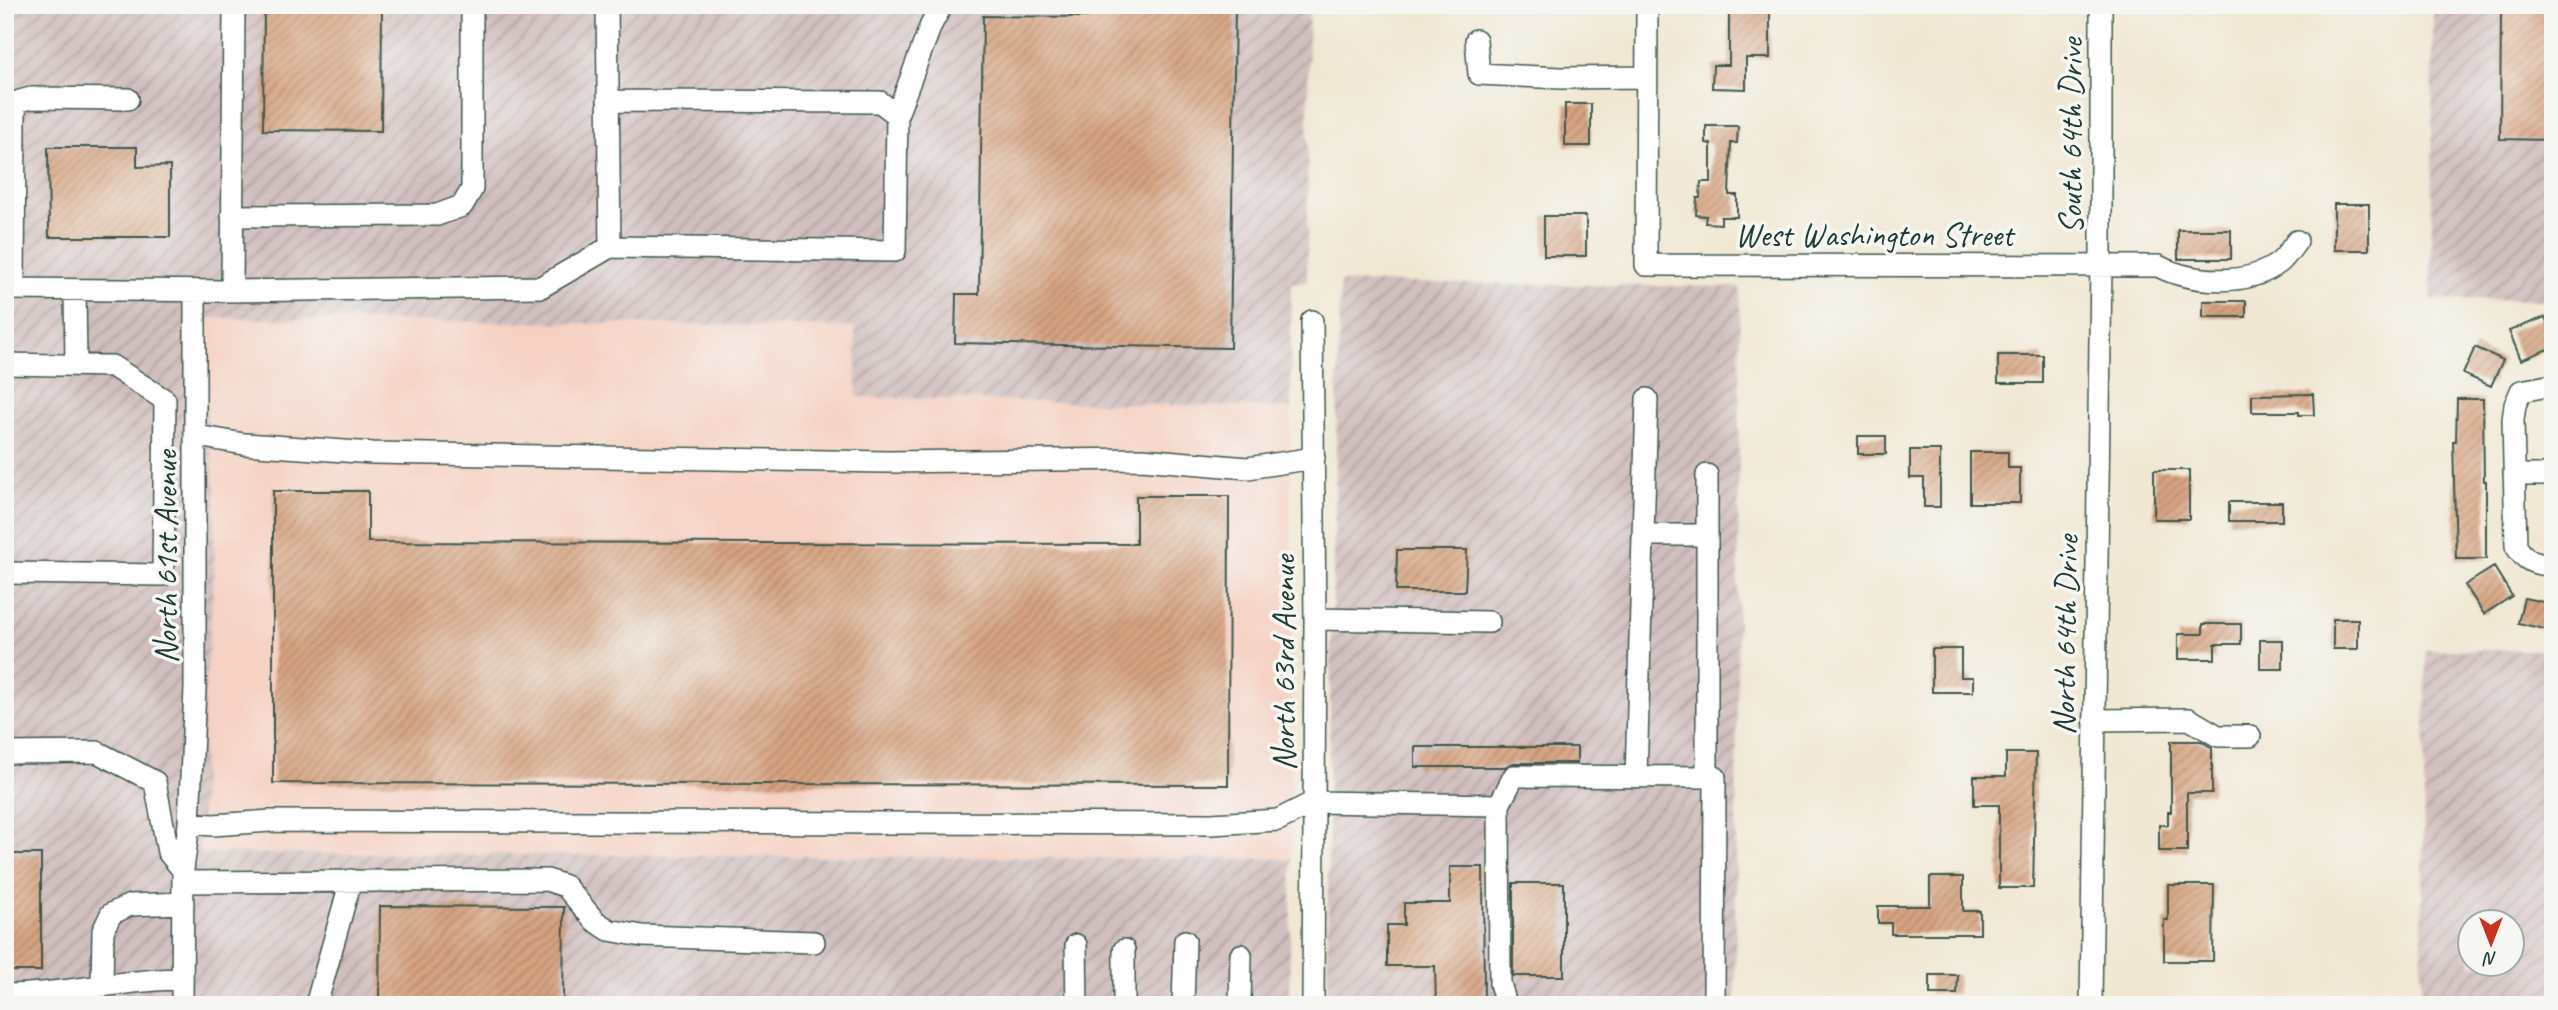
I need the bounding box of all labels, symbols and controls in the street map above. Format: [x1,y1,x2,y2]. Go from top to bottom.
street label: South 64th Drive [2050,36,2092,234]
street label: West Washington Street [1735,214,2016,256]
street label: North 61st Avenue [145,448,187,664]
street label: North 64th Drive [2042,532,2088,735]
street label: North 63rd Avenue [1263,553,1305,771]
north arrow [2456,908,2526,978]
text: N [2482,947,2497,971]

